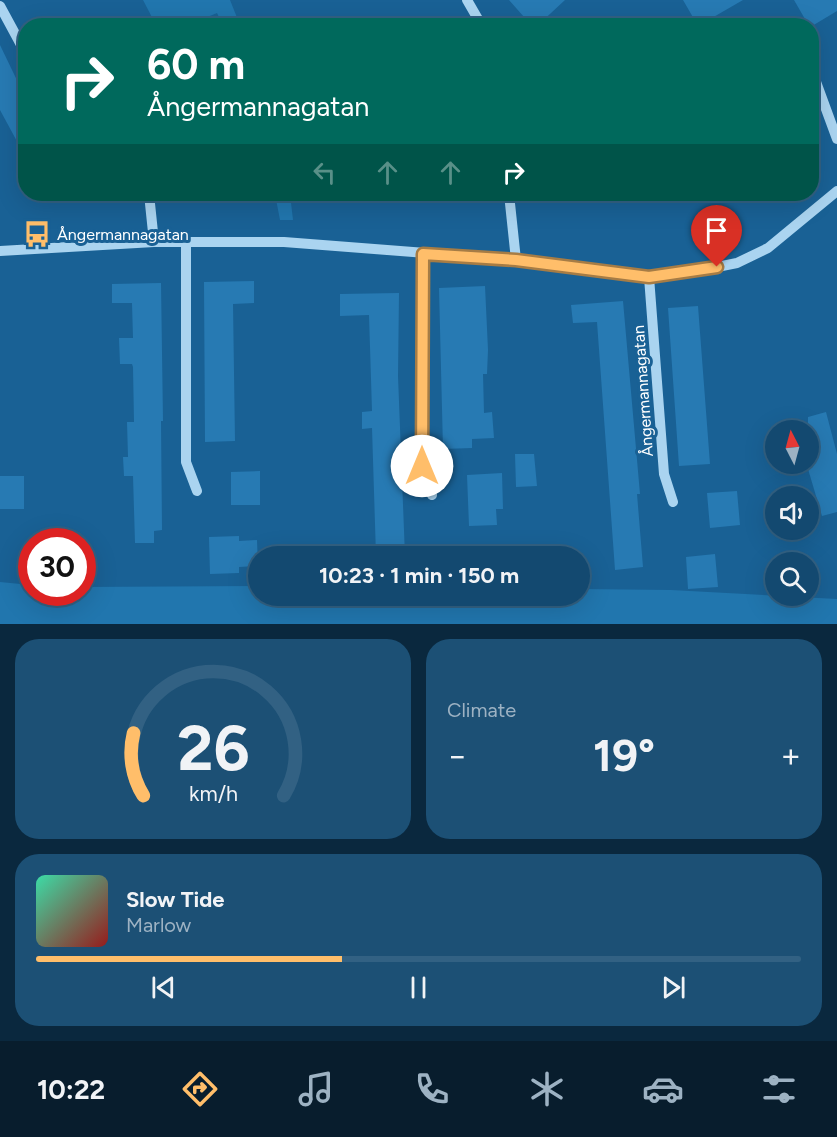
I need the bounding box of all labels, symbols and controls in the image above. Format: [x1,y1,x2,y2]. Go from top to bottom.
text: 60 m [147,39,245,90]
icon: right [48,42,126,120]
text: Ångermannagatan [147,90,369,123]
icon: left [308,156,341,189]
icon: ahead [371,156,404,189]
icon: ahead [434,156,467,189]
icon: right [497,156,530,189]
pin [691,205,742,267]
icon: arrive [700,214,733,247]
bus stop icon: Ångermannagatan [22,219,52,249]
place label: Ångermannagatan [57,225,189,244]
street label: Ångermannagatan [629,325,657,457]
north arrow [765,420,819,474]
map controls [765,420,819,606]
position arrow [390,434,454,498]
button: sound [765,486,819,540]
speed limit sign: 30 [18,528,96,606]
button: search [765,552,819,606]
text: 10:23 · 1 min · 150 m [319,562,519,589]
text: Climate [447,698,516,722]
text: 26 [177,711,249,786]
text: 19° [593,728,655,782]
text: − [447,736,468,775]
text: + [780,736,801,775]
text: km/h [189,781,237,806]
text: Slow Tide [126,886,225,913]
text: Marlow [126,913,191,937]
icon: previous [147,971,180,1004]
icon: pause [402,971,435,1004]
icon: next [657,971,690,1004]
icon: directions [179,1068,221,1110]
icon: music [295,1068,337,1110]
icon: phone [411,1068,453,1110]
icon: climate [526,1068,568,1110]
icon: car [642,1068,684,1110]
icon: filters [758,1068,800,1110]
text: 10:22 [37,1073,105,1106]

